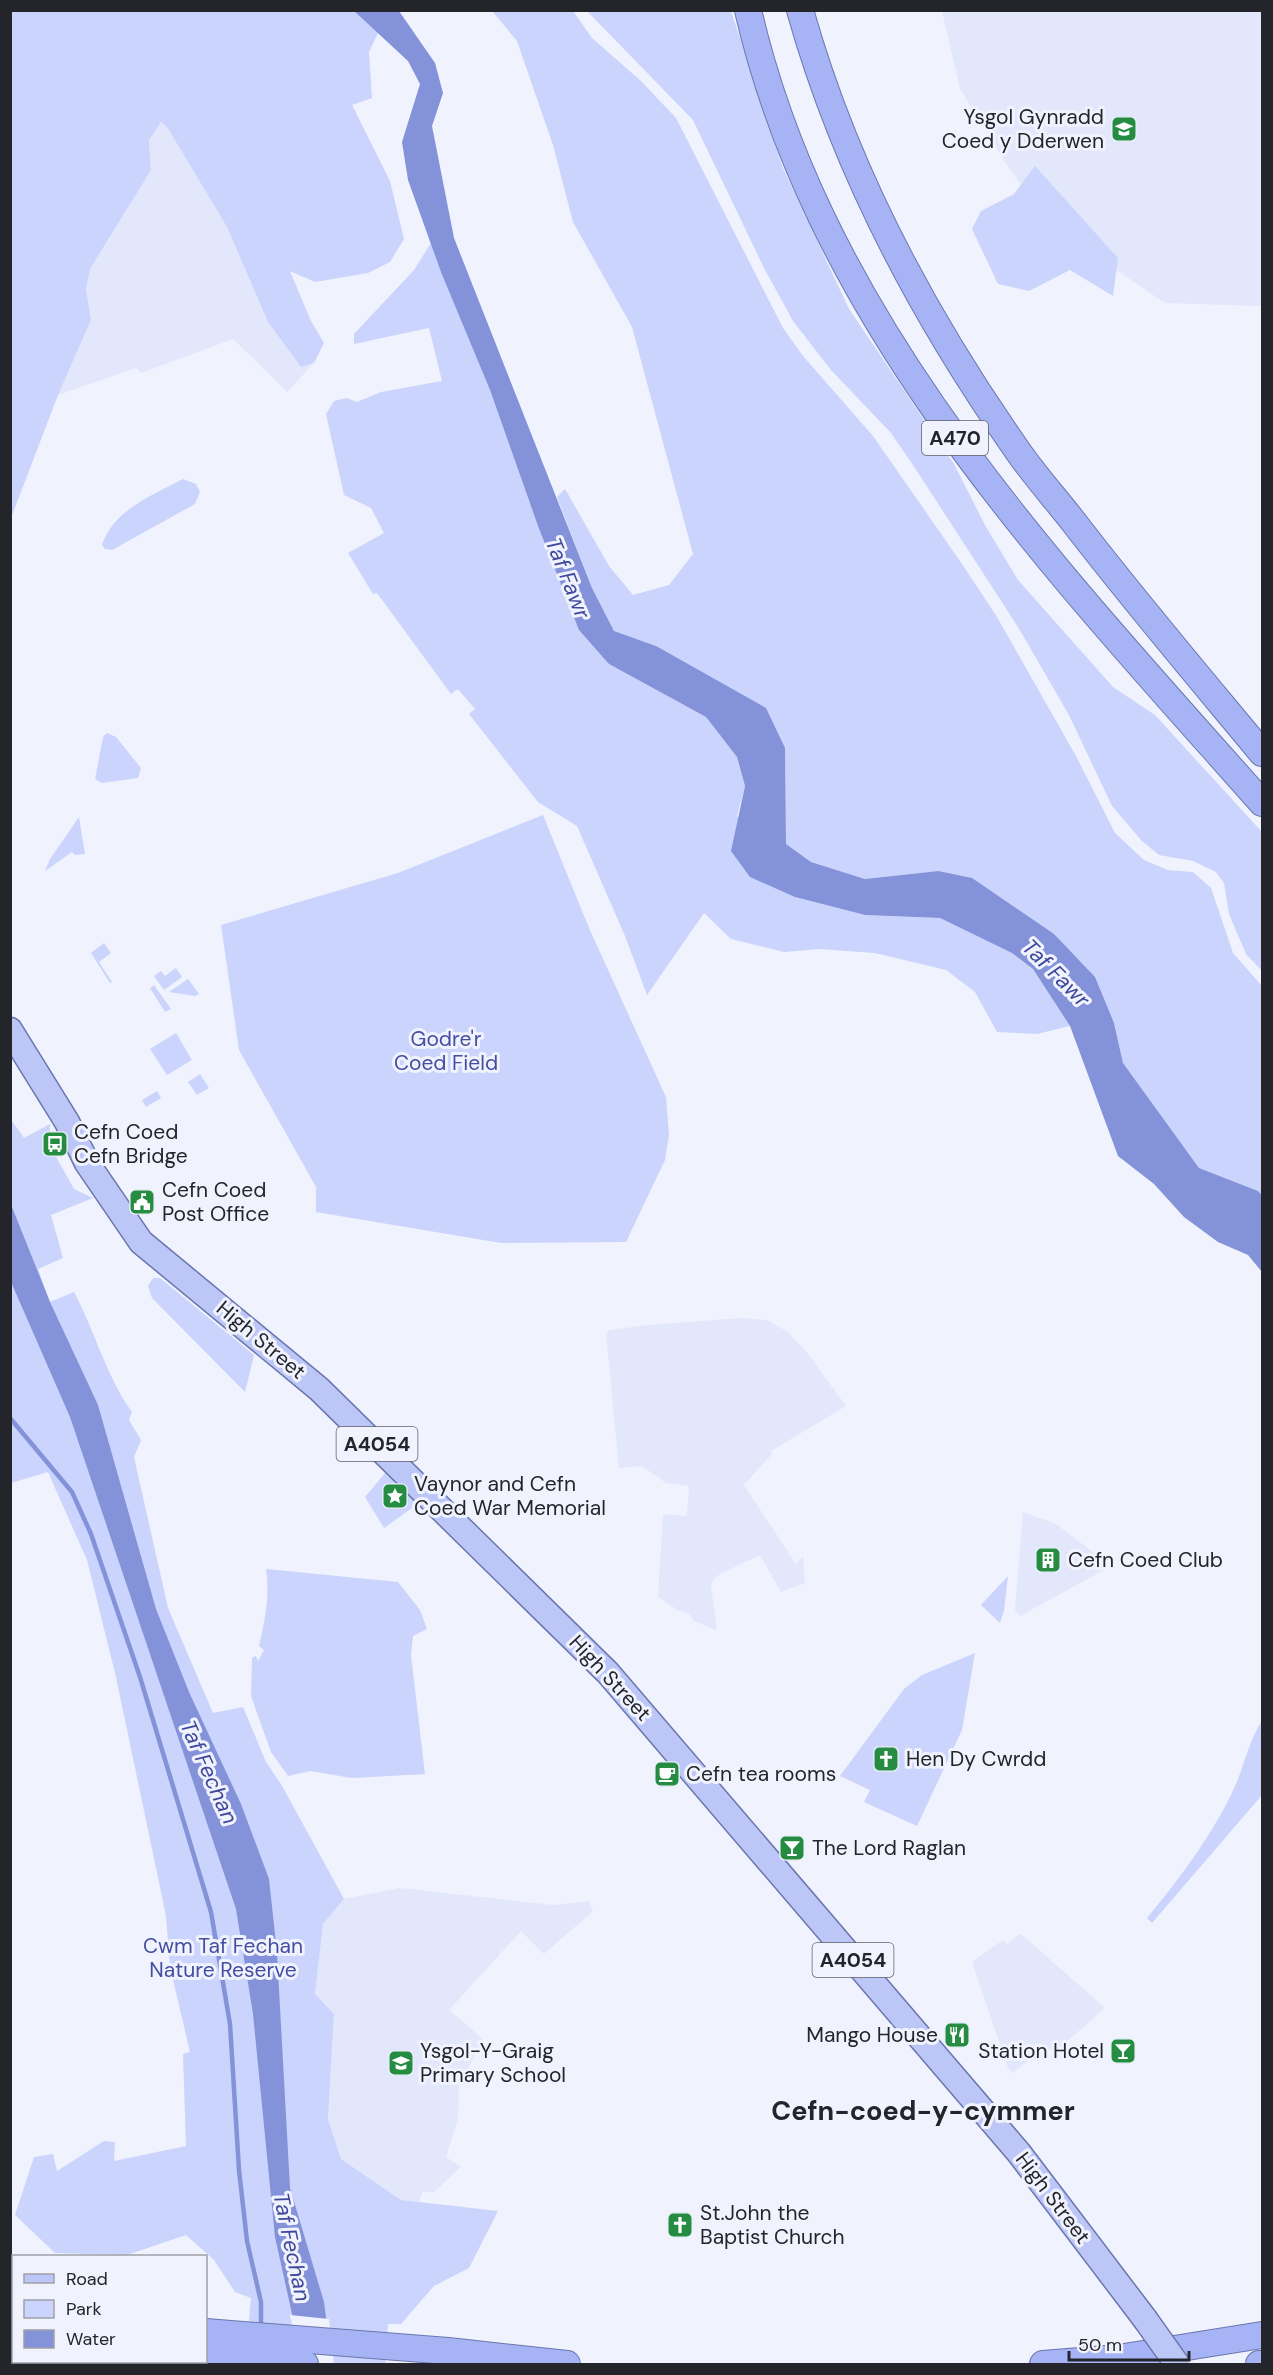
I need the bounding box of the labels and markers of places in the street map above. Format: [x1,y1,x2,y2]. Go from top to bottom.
place label: Ysgol Gynradd Coed y Dderwen [942,103,1104,155]
school or university icon: Ysgol Gynradd Coed y Dderwen [1109,114,1139,144]
place label: Cefn Coed Cefn Bridge [74,1118,188,1170]
bus stop icon: Cefn Coed Cefn Bridge [40,1129,70,1159]
place label: Cefn Coed Post Office [162,1176,269,1228]
public building icon: Cefn Coed Post Office [127,1187,157,1217]
place label: Vaynor and Cefn Coed War Memorial [414,1470,606,1522]
place icon: Vaynor and Cefn Coed War Memorial [380,1481,410,1511]
building icon: Cefn Coed Club [1033,1545,1063,1575]
place label: Cefn Coed Club [1068,1546,1223,1574]
church icon: Hen Dy Cwrdd [871,1744,901,1774]
place label: Hen Dy Cwrdd [906,1745,1046,1773]
cafe icon: Cefn tea rooms [652,1759,682,1789]
place label: Cefn tea rooms [686,1760,836,1788]
bar icon: The Lord Raglan [777,1833,807,1863]
place label: The Lord Raglan [812,1834,966,1862]
restaurant icon: Mango House [942,2020,972,2050]
place label: Mango House [806,2021,938,2049]
bar icon: Station Hotel [1108,2036,1138,2066]
place label: Ysgol-Y-Graig Primary School [420,2037,566,2089]
place label: Station Hotel [978,2037,1104,2065]
school or university icon: Ysgol-Y-Graig Primary School [386,2048,416,2078]
place label: St.John the Baptist Church [700,2199,845,2251]
church icon: St.John the Baptist Church [665,2210,695,2240]

